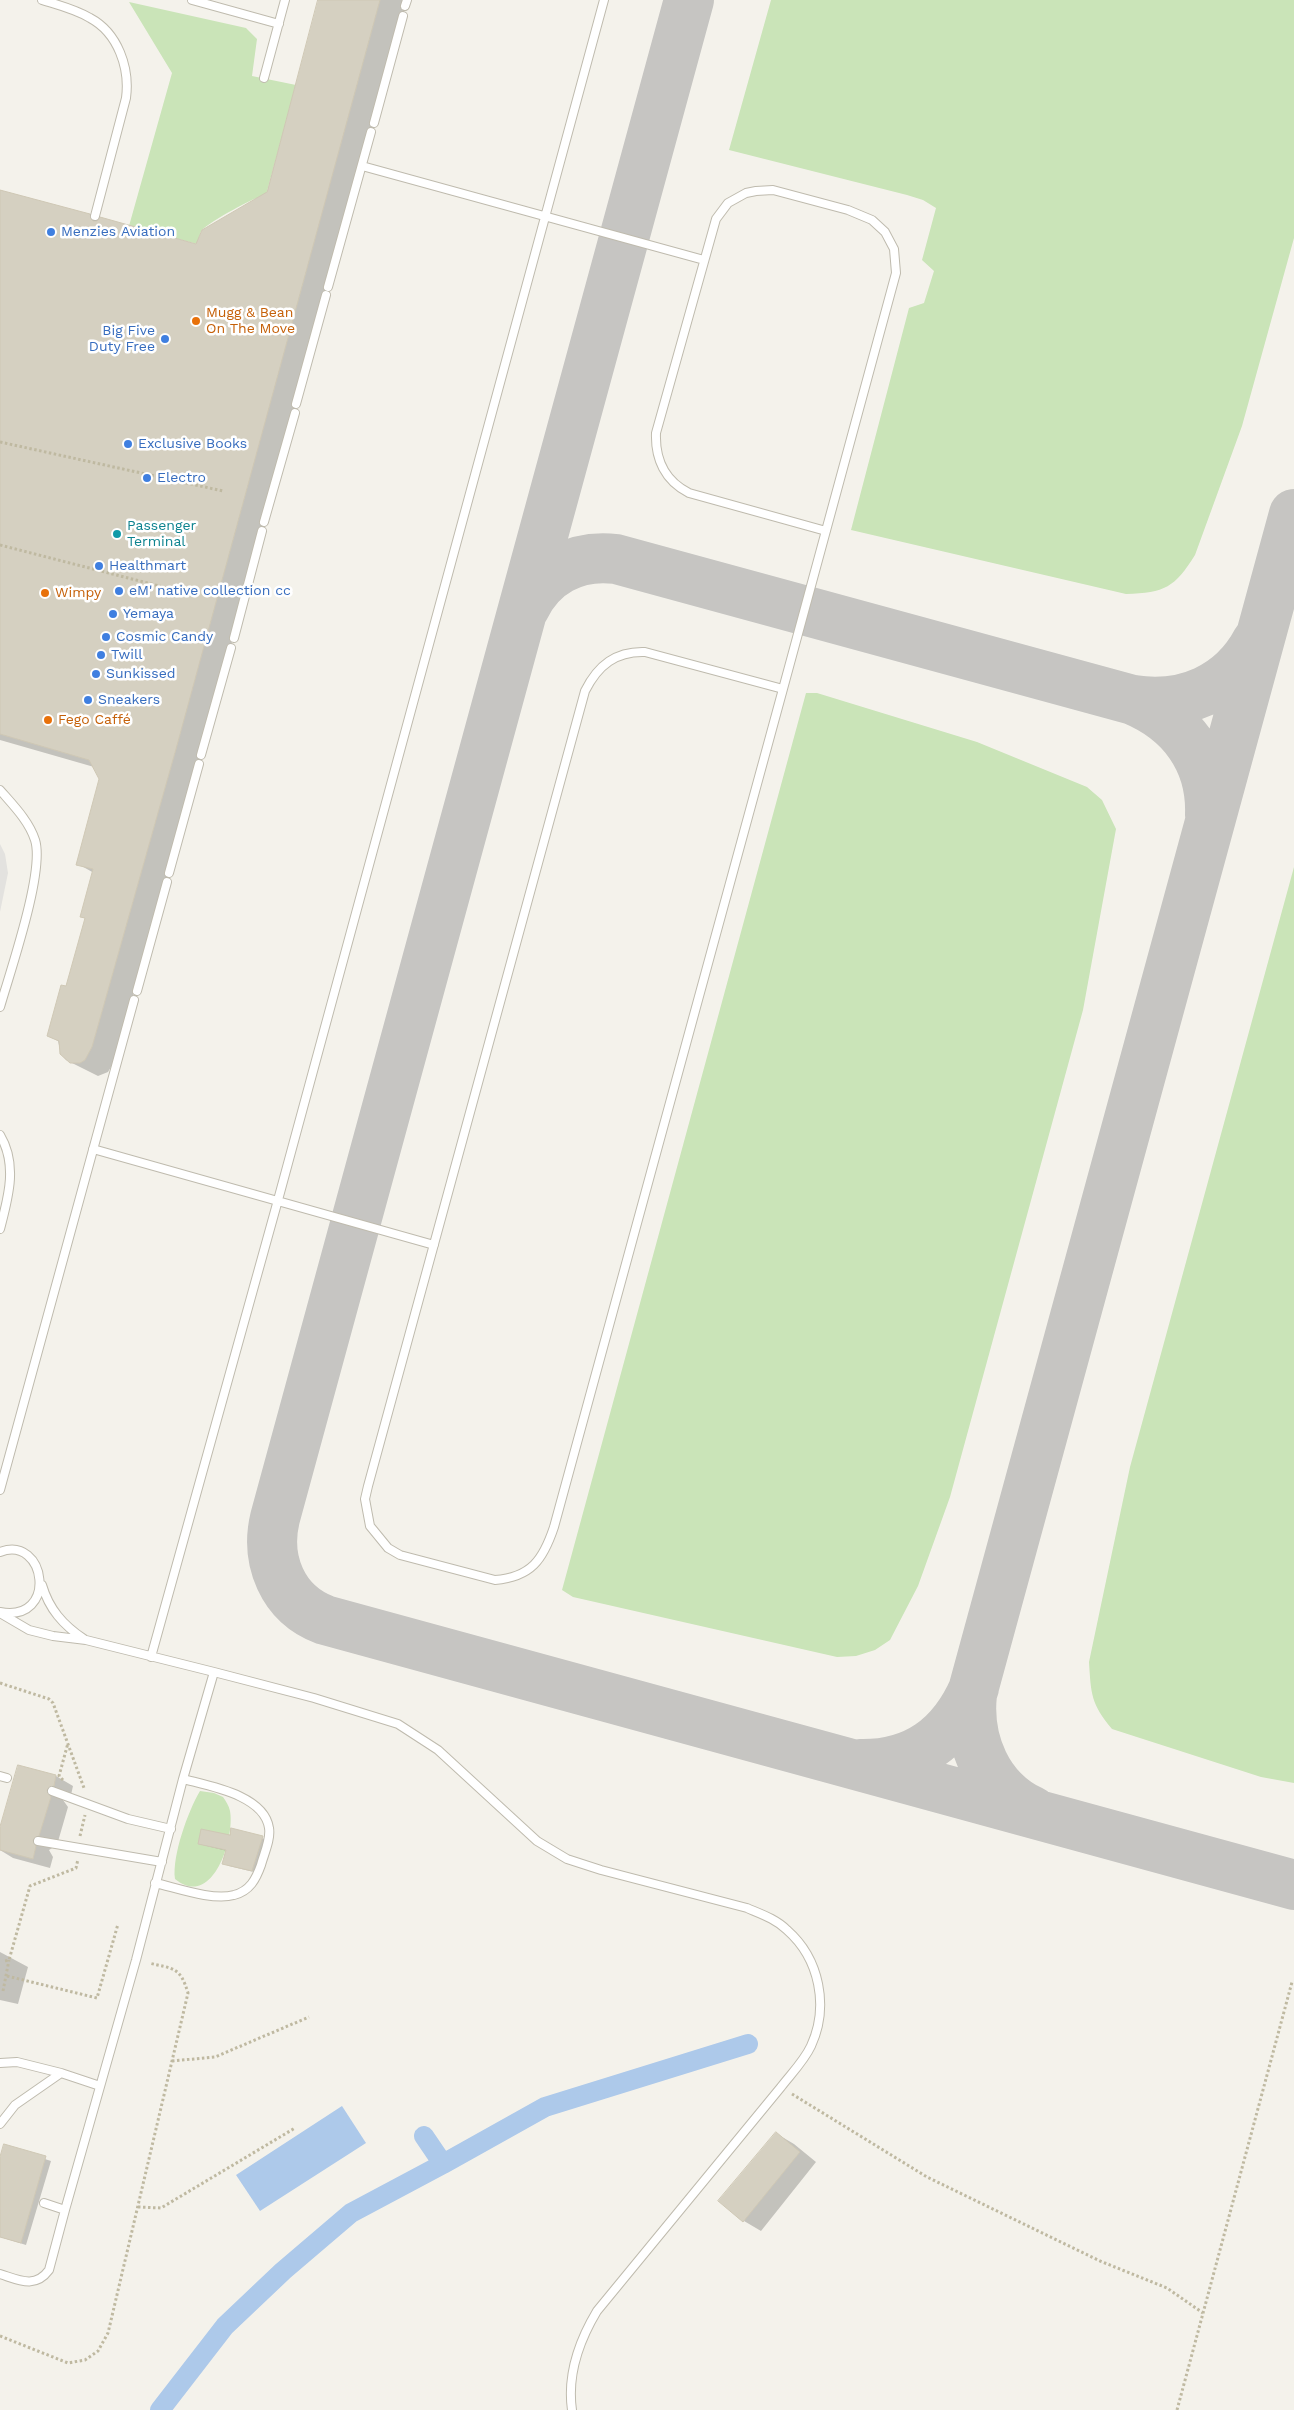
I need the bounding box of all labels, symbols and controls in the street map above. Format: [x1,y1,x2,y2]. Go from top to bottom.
place label: Menzies Aviation [61,224,175,240]
marker: Menzies Aviation [45,226,57,238]
place label: Mugg & Bean On The Move [206,305,295,338]
marker: Mugg & Bean On The Move [190,315,202,327]
place label: Big Five Duty Free [89,323,155,356]
marker: Big Five Duty Free [159,333,171,345]
place label: Exclusive Books [138,436,247,452]
marker: Exclusive Books [122,438,134,450]
place label: Electro [157,470,206,486]
marker: Electro [141,472,153,484]
place label: Passenger Terminal [127,518,196,550]
marker: Passenger Terminal [111,528,123,540]
place label: Healthmart [109,558,186,574]
marker: Healthmart [93,560,105,572]
place label: eM' native collection cc [129,583,291,599]
place label: Wimpy [55,585,101,601]
marker: eM' native collection cc [113,585,125,597]
marker: Wimpy [39,587,51,599]
place label: Yemaya [123,606,174,622]
marker: Yemaya [107,608,119,620]
place label: Cosmic Candy [116,629,213,645]
marker: Cosmic Candy [100,631,112,643]
place label: Twill [111,647,143,663]
marker: Twill [95,649,107,661]
place label: Sunkissed [106,666,175,682]
marker: Sunkissed [90,668,102,680]
place label: Sneakers [98,692,160,708]
marker: Sneakers [82,694,94,706]
place label: Fego Caffé [58,712,131,728]
marker: Fego Caffé [42,714,54,726]

